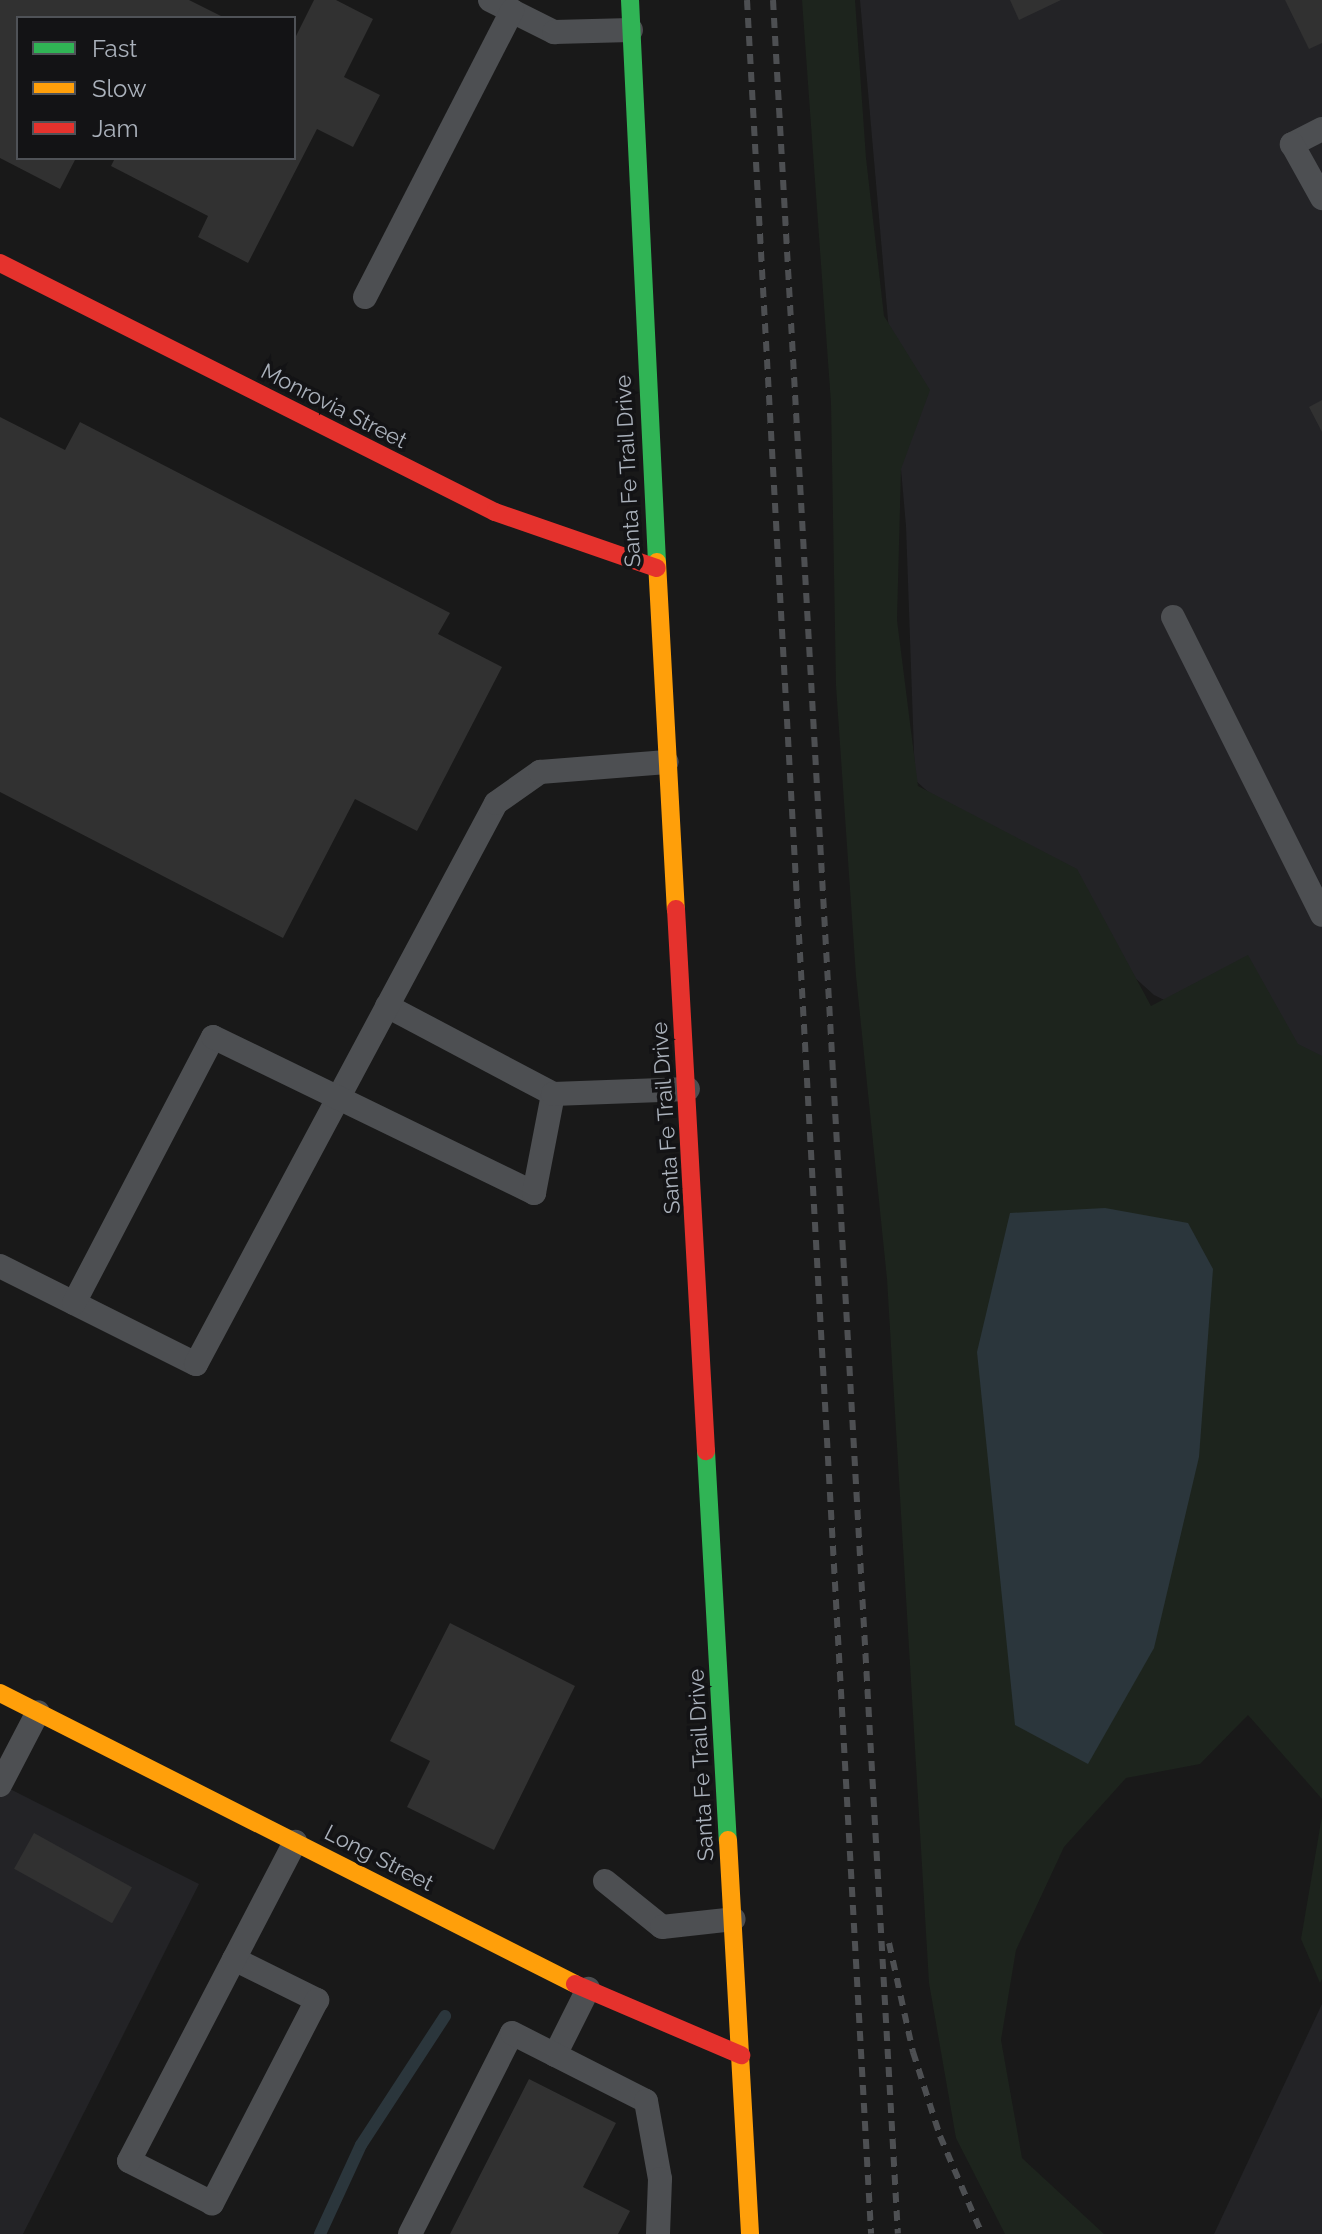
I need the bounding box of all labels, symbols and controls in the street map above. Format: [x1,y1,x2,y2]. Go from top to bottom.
legend [16,16,296,160]
text: Fast [92,34,137,63]
text: Slow [92,74,146,103]
text: Jam [92,114,138,143]
street label: Monrovia Street [257,358,411,454]
street label: Santa Fe Trail Drive [610,374,646,568]
street label: Santa Fe Trail Drive [646,1020,686,1216]
street label: Santa Fe Trail Drive [683,1668,719,1862]
street label: Long Street [320,1819,438,1897]

